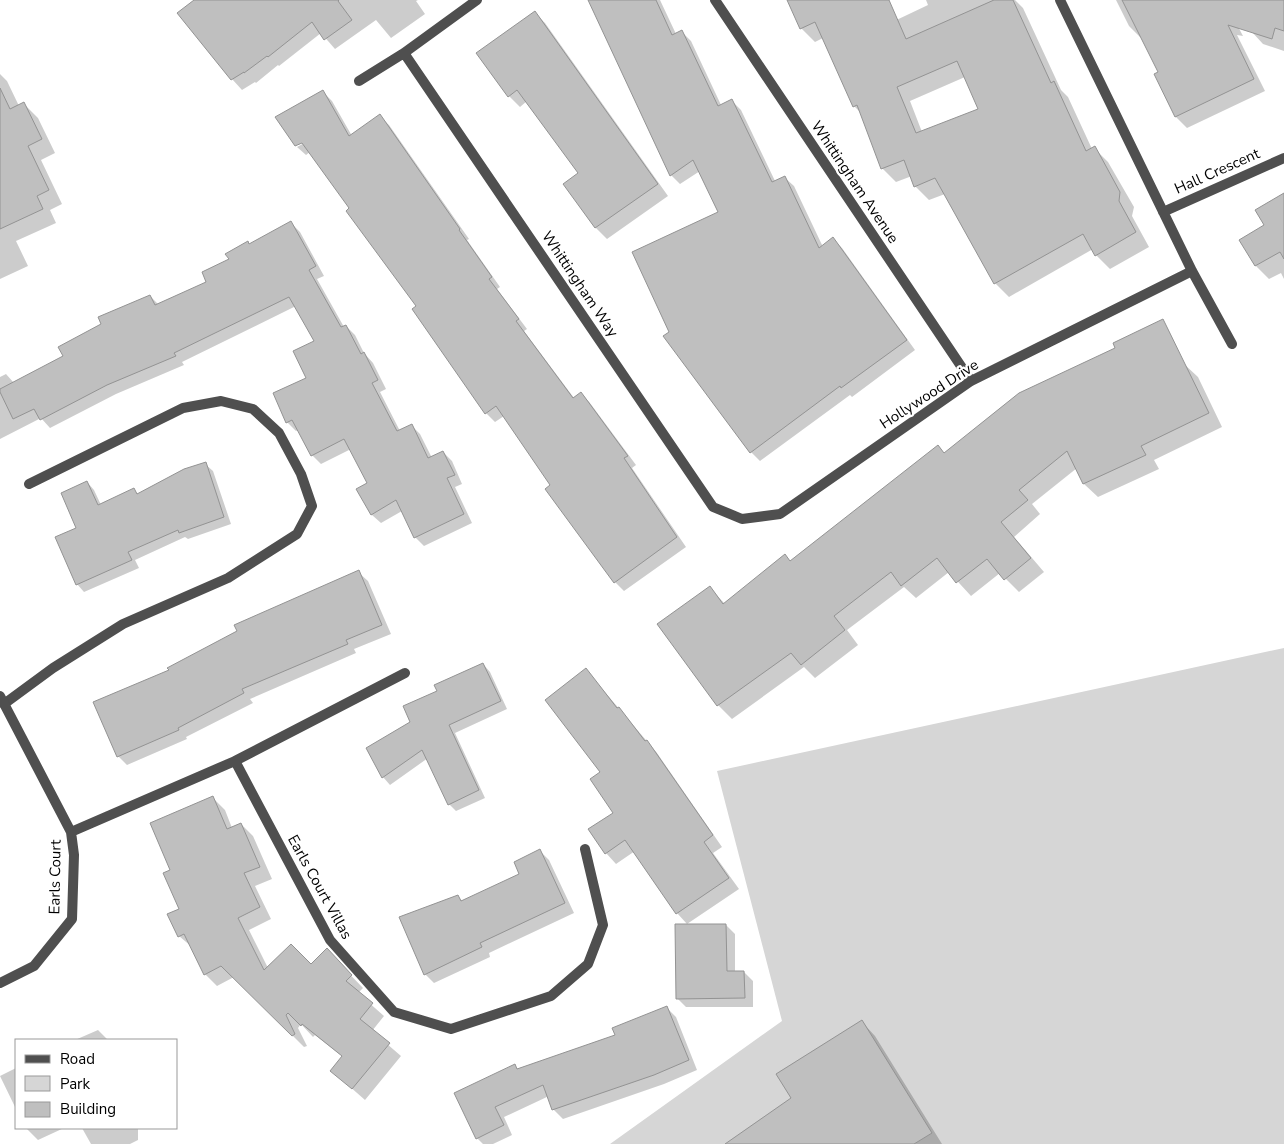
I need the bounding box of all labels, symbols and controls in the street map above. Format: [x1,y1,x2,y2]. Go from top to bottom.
street label: Whittingham Avenue [806,117,904,247]
street label: Hall Crescent [1171,143,1263,199]
street label: Whittingham Way [537,227,623,341]
street label: Hollywood Drive [876,355,982,433]
street label: Earls Court Villas [283,831,357,943]
street label: Earls Court [44,839,66,915]
legend [15,1039,178,1129]
text: Road [60,1049,95,1069]
text: Park [60,1074,90,1094]
text: Building [60,1099,116,1119]

